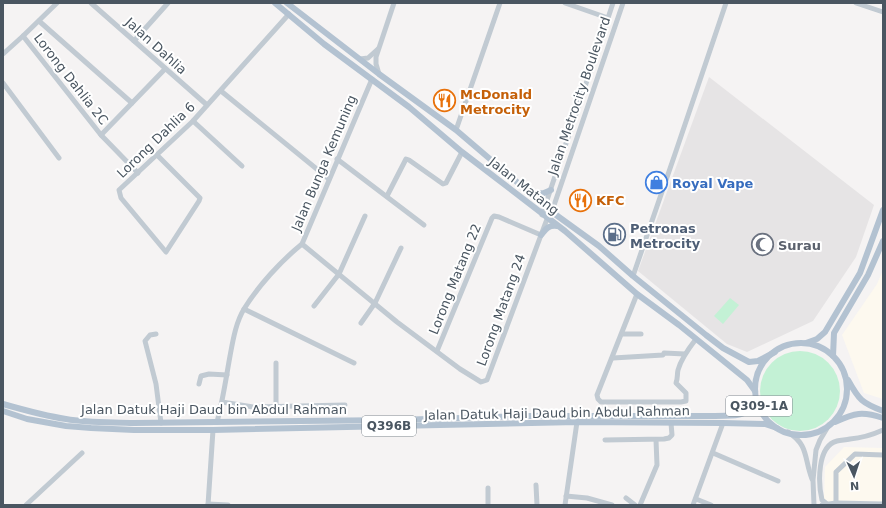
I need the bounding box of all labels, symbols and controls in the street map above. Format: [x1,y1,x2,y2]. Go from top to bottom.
street label: Jalan Dahlia [122,14,190,77]
street label: Jalan Metrocity Boulevard [544,15,613,178]
street label: Lorong Dahlia 2C [31,30,111,128]
place label: McDonald Metrocity [460,87,532,117]
restaurant icon: McDonald Metrocity [431,88,457,114]
street label: Jalan Bunga Kemuning [288,93,360,234]
street label: Lorong Dahlia 6 [114,99,198,181]
street label: Jalan Matang [485,153,562,218]
shop icon: Royal Vape [644,170,670,196]
place label: Royal Vape [672,176,754,191]
restaurant icon: KFC [567,187,593,213]
place label: KFC [596,193,625,208]
street label: Lorong Matang 22 [426,221,484,337]
place label: Petronas Metrocity [630,221,701,251]
fuel station icon: Petronas Metrocity [601,222,627,248]
mosque icon: Surau [750,232,776,258]
place label: Surau [778,238,821,253]
street label: Lorong Matang 24 [474,252,528,368]
road number: Q309-1A [726,396,792,416]
street label: Jalan Datuk Haji Daud bin Abdul Rahman [80,402,347,417]
street label: Jalan Datuk Haji Daud bin Abdul Rahman [423,403,690,423]
road number: Q396B [362,416,416,436]
north arrow [834,456,874,496]
text: N [850,479,859,492]

